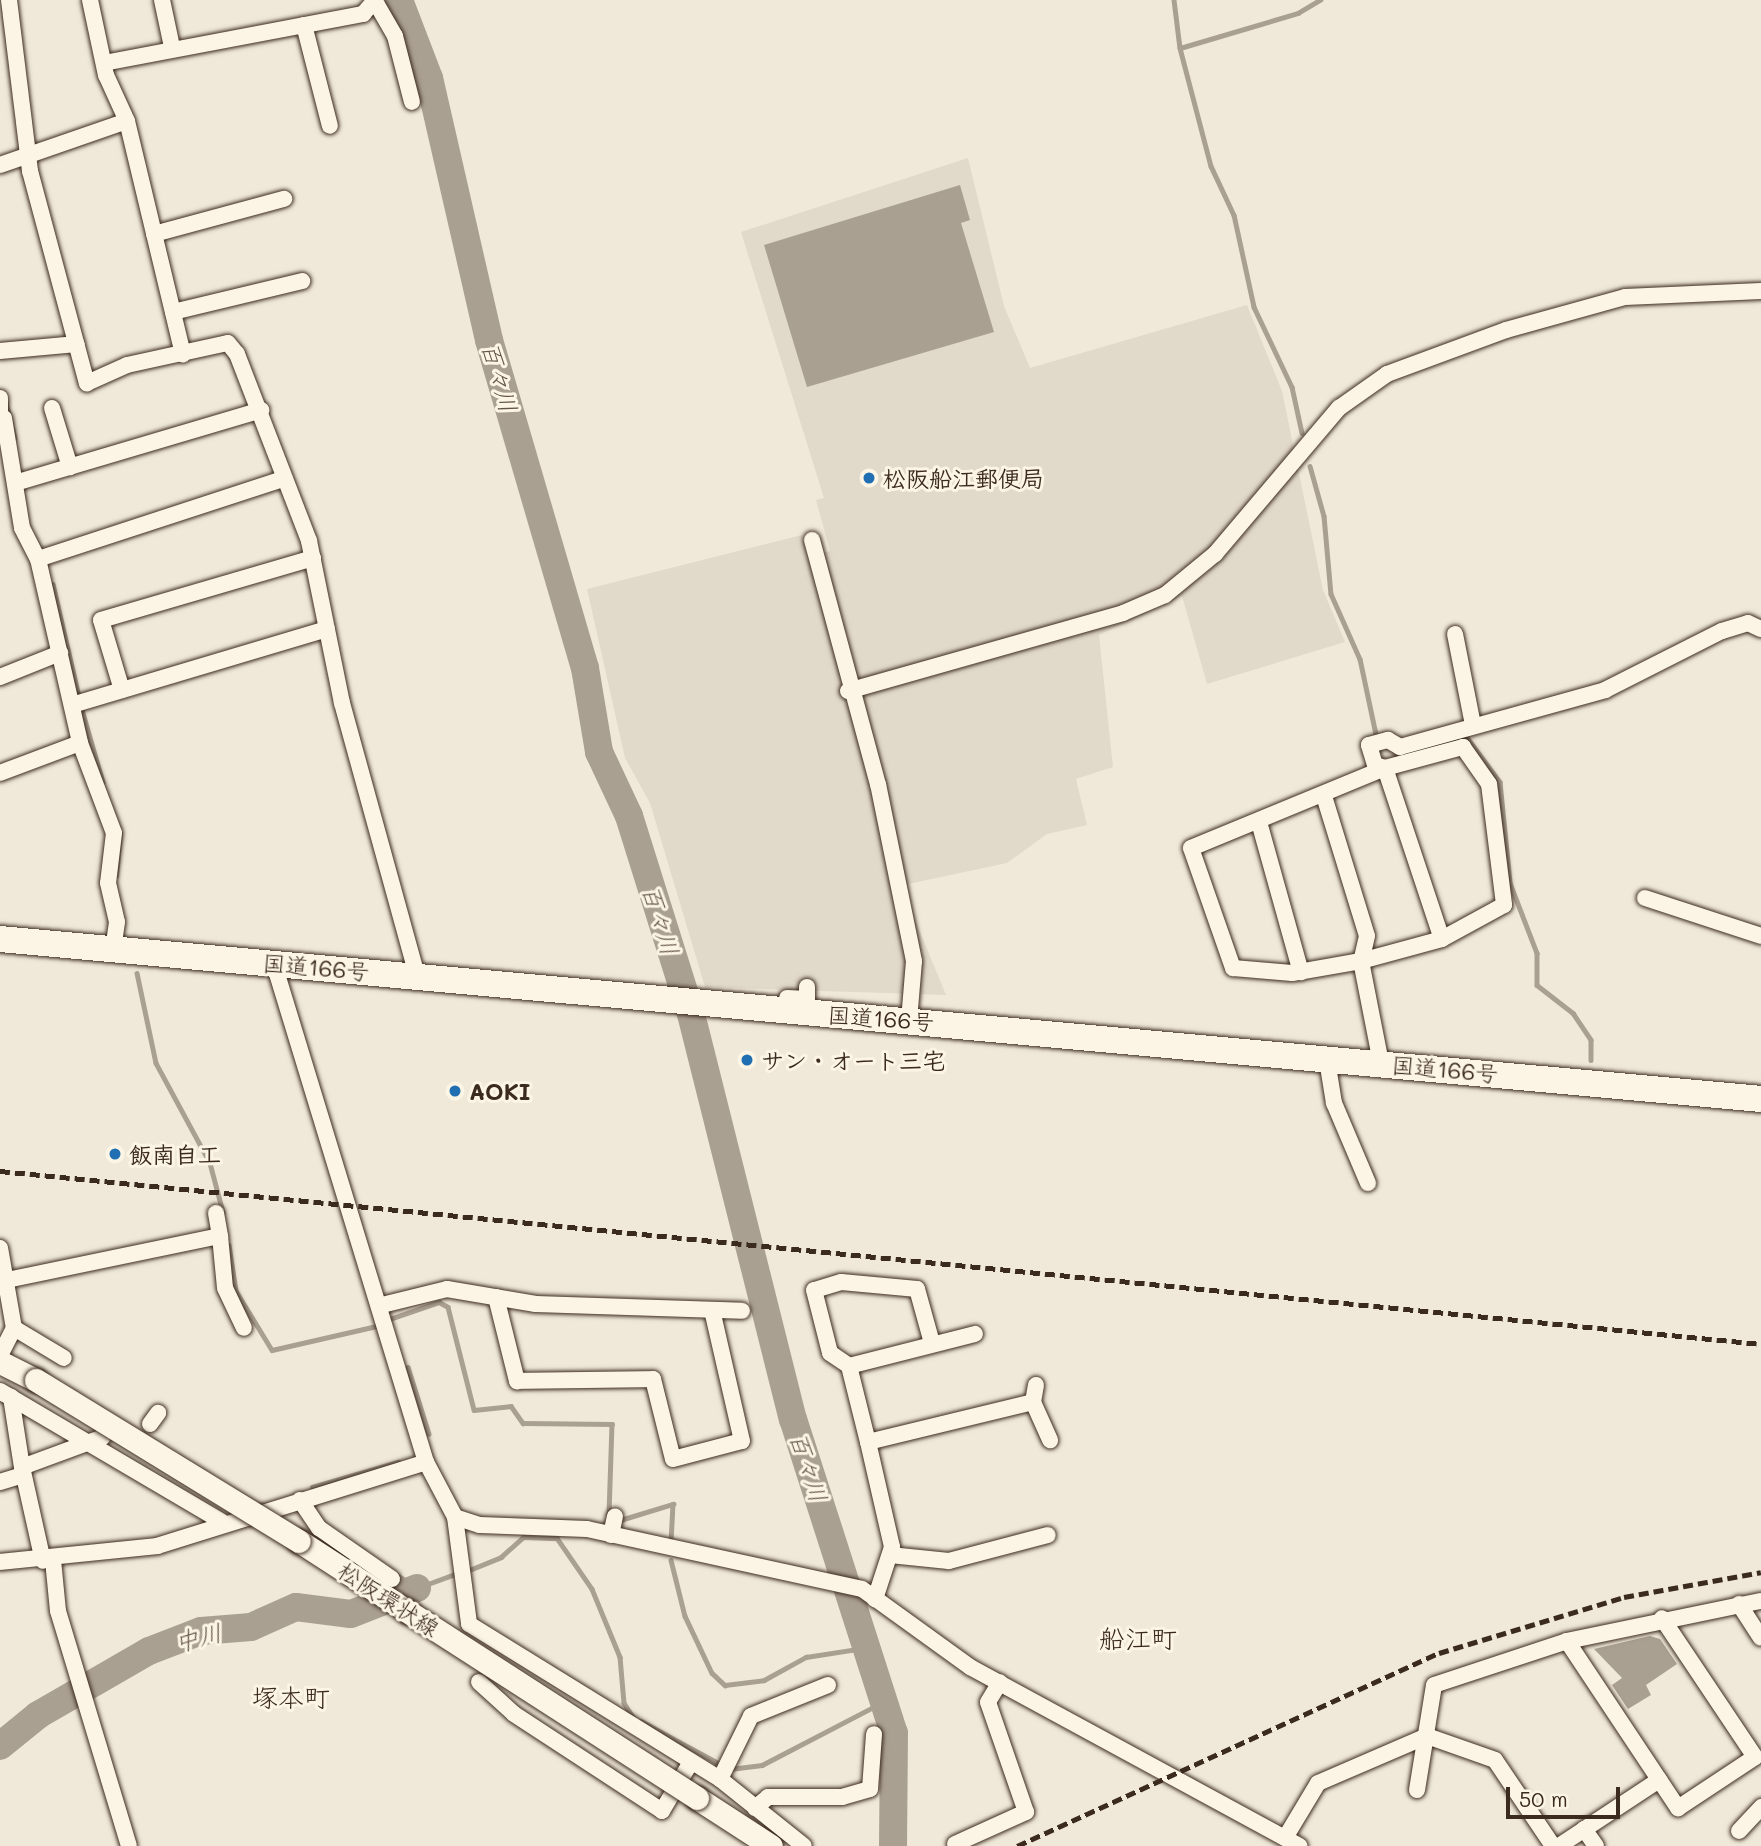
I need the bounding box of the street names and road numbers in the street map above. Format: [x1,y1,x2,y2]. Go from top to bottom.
street label: 国道166号 [261,949,371,985]
street label: 国道166号 [827,1000,935,1036]
street label: 国道166号 [1390,1051,1500,1087]
street label: 松阪環状線 [333,1556,445,1642]

